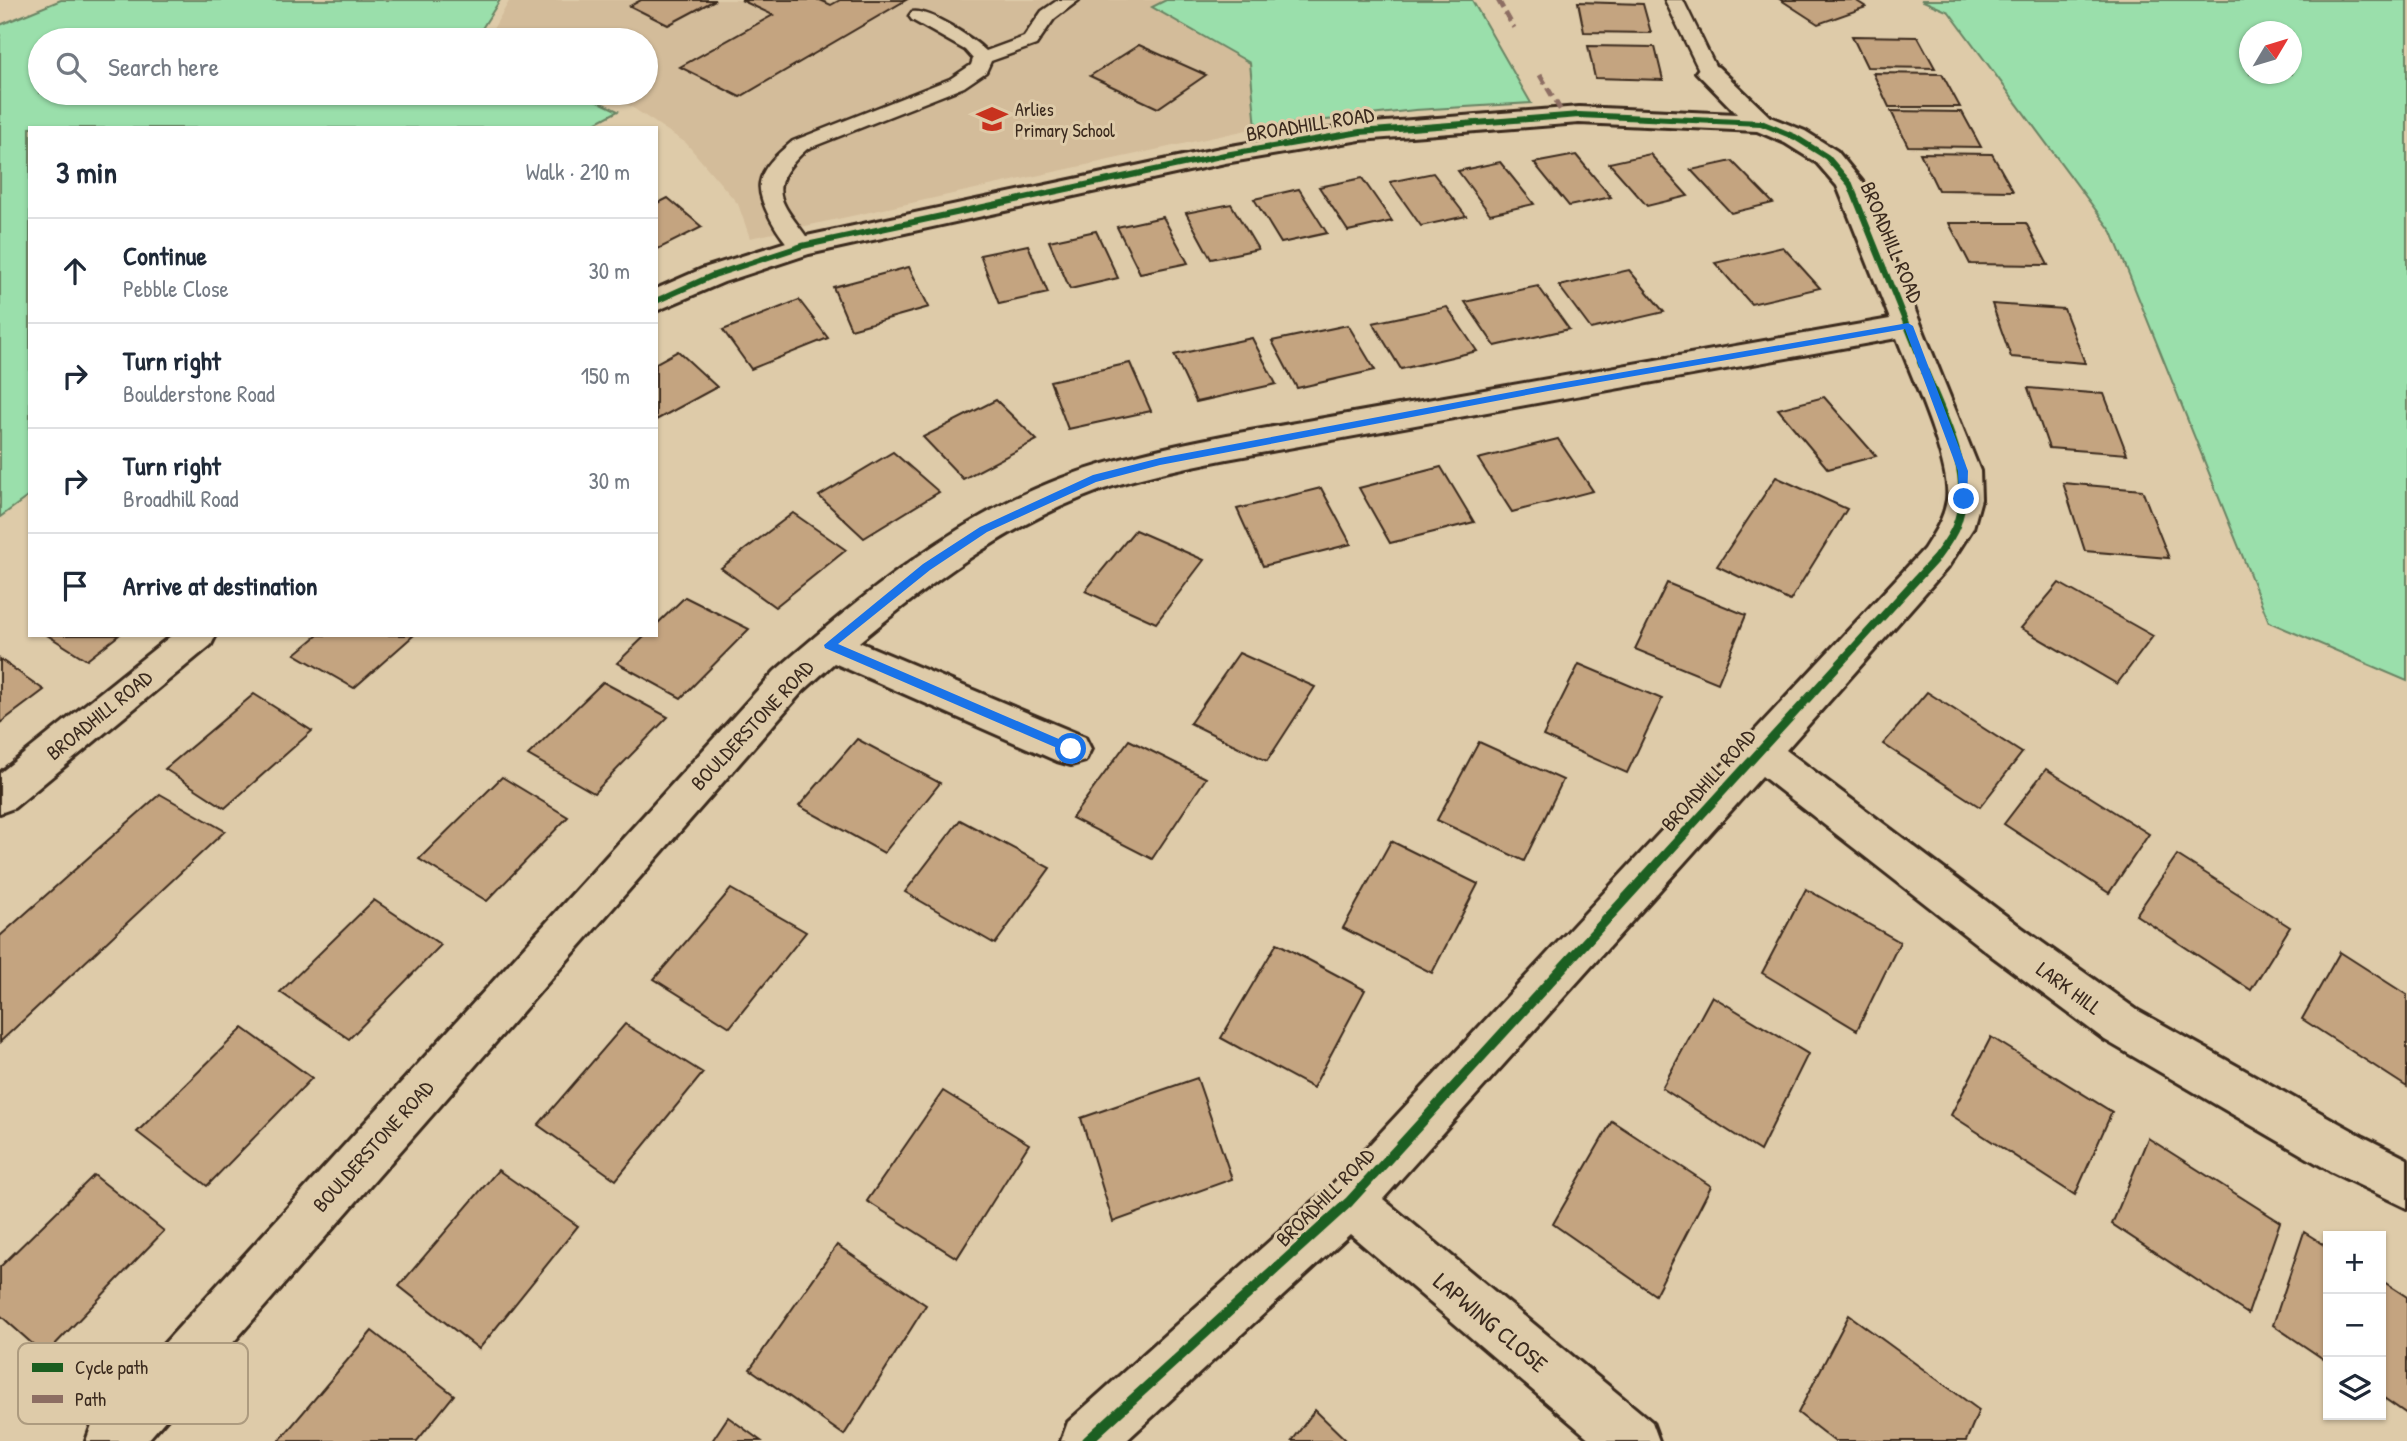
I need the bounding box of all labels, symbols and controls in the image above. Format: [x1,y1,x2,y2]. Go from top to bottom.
north arrow [2239,21,2302,84]
search box [28,28,658,105]
icon: search [52,48,90,86]
text: Search here [108,49,219,84]
place label: Arlies Primary School [1015,97,1115,143]
street label: BROADHILL ROAD [1244,100,1376,148]
school or university icon: Arlies Primary School [975,102,1009,136]
text: 3 min [56,152,117,192]
text: Walk · 210 m [526,156,630,187]
street label: BROADHILL ROAD [1854,177,1931,307]
text: Continue [123,238,207,273]
icon: ahead [56,252,94,290]
text: 30 m [588,255,630,286]
text: Pebble Close [123,273,229,304]
text: Turn right [123,343,221,378]
icon: right [56,357,94,395]
text: 150 m [581,360,630,391]
text: Boulderstone Road [123,378,275,409]
text: Turn right [123,448,221,483]
icon: right [56,462,94,500]
text: 30 m [588,465,630,496]
text: Broadhill Road [123,483,238,514]
route end [1948,483,1979,514]
icon: arrive [56,567,94,605]
text: Arrive at destination [123,568,318,603]
street label: BOULDERSTONE ROAD [684,654,820,796]
street label: BROADHILL ROAD [40,663,158,767]
street label: BROADHILL ROAD [1654,722,1762,838]
route start [1055,733,1086,764]
street label: LARK HILL [2031,955,2108,1022]
street label: BOULDERSTONE ROAD [306,1074,440,1218]
street label: BROADHILL ROAD [1269,1141,1381,1253]
map controls [2323,1231,2386,1420]
button: + [2323,1231,2386,1294]
street label: LAPWING CLOSE [1427,1265,1555,1379]
button: − [2323,1294,2386,1357]
legend [18,1343,248,1424]
text: Cycle path [75,1354,148,1380]
button: layers [2323,1357,2386,1420]
text: Path [75,1386,106,1412]

